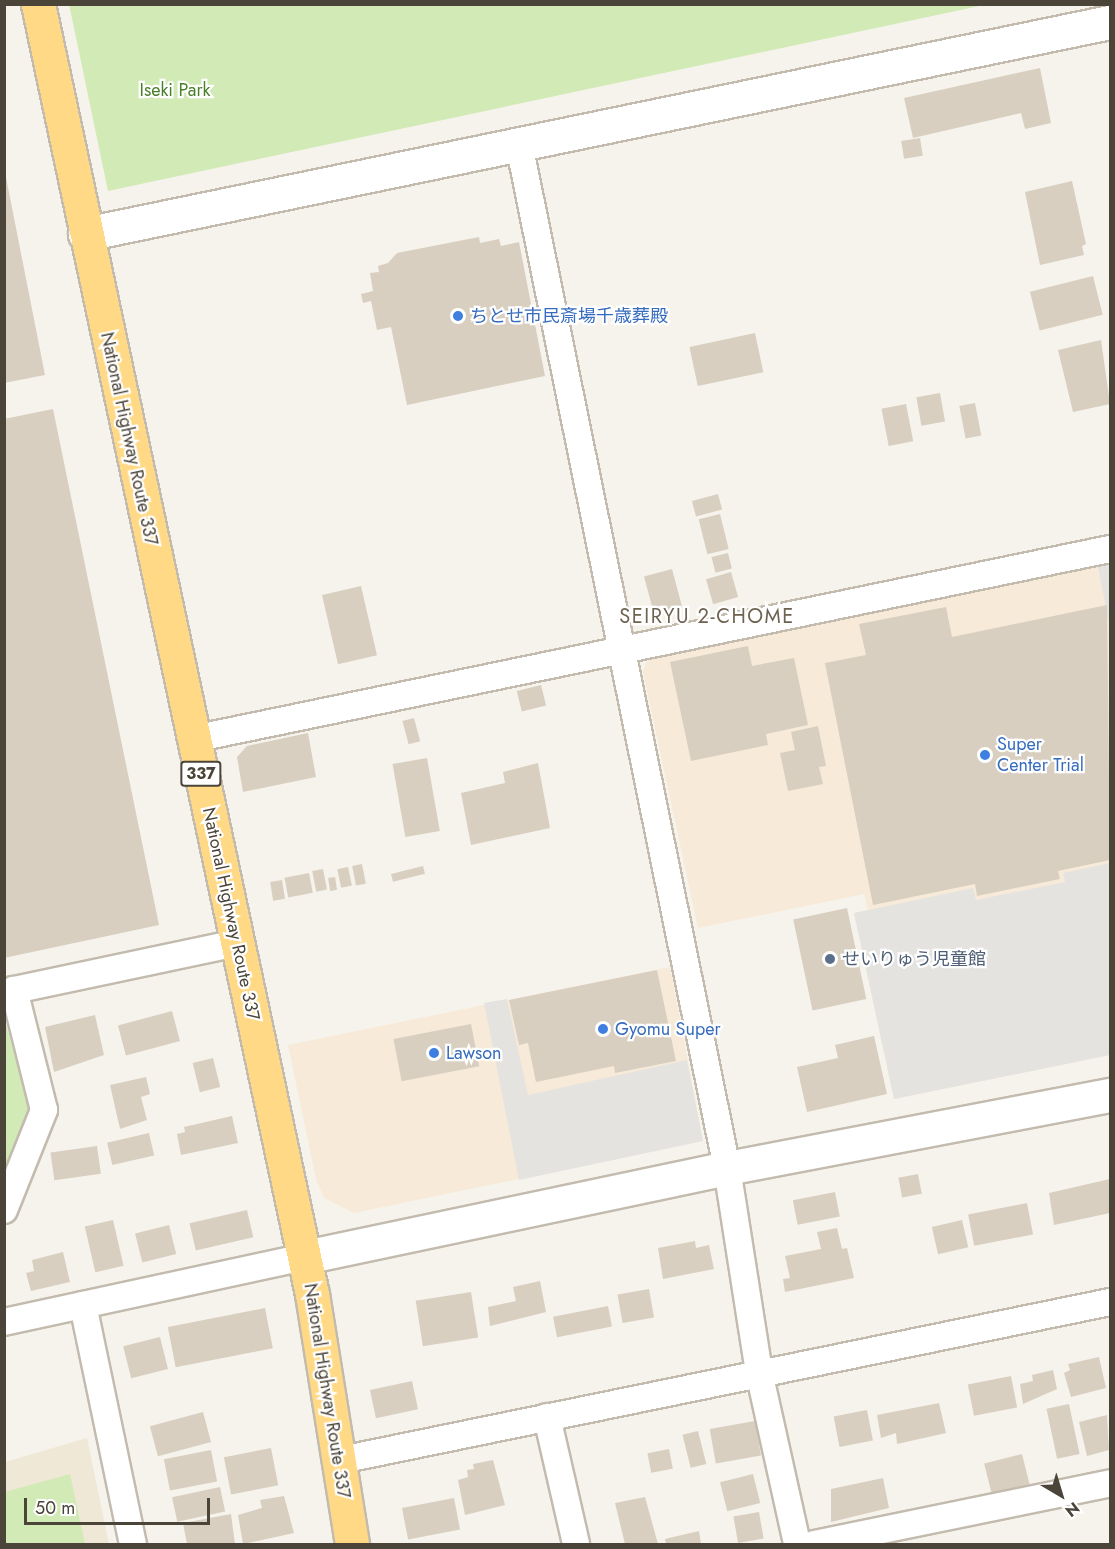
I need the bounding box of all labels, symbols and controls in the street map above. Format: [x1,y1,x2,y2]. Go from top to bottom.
park label: Iseki Park [139,79,211,101]
place label: ちとせ市民斎場千歳葬殿 [470,305,668,327]
marker: ちとせ市民斎場千歳葬殿 [451,309,465,323]
street label: National Highway Route 337 [96,330,162,548]
district label: SEIRYU 2-CHOME [619,604,795,628]
place label: Super Center Trial [997,734,1084,777]
marker: Super Center Trial [978,748,992,762]
road number: 337 [180,761,222,787]
street label: National Highway Route 337 [198,805,264,1023]
place label: せいりゅう児童館 [842,948,986,970]
marker: せいりゅう児童館 [823,952,837,966]
place label: Gyomu Super [615,1018,721,1040]
marker: Gyomu Super [596,1022,610,1036]
place label: Lawson [446,1042,501,1064]
marker: Lawson [427,1046,441,1060]
street label: National Highway Route 337 [299,1282,355,1500]
north arrow [1031,1465,1091,1525]
scale bar [27,1486,213,1524]
text: 50 m [35,1495,75,1521]
text: N [1060,1497,1084,1523]

